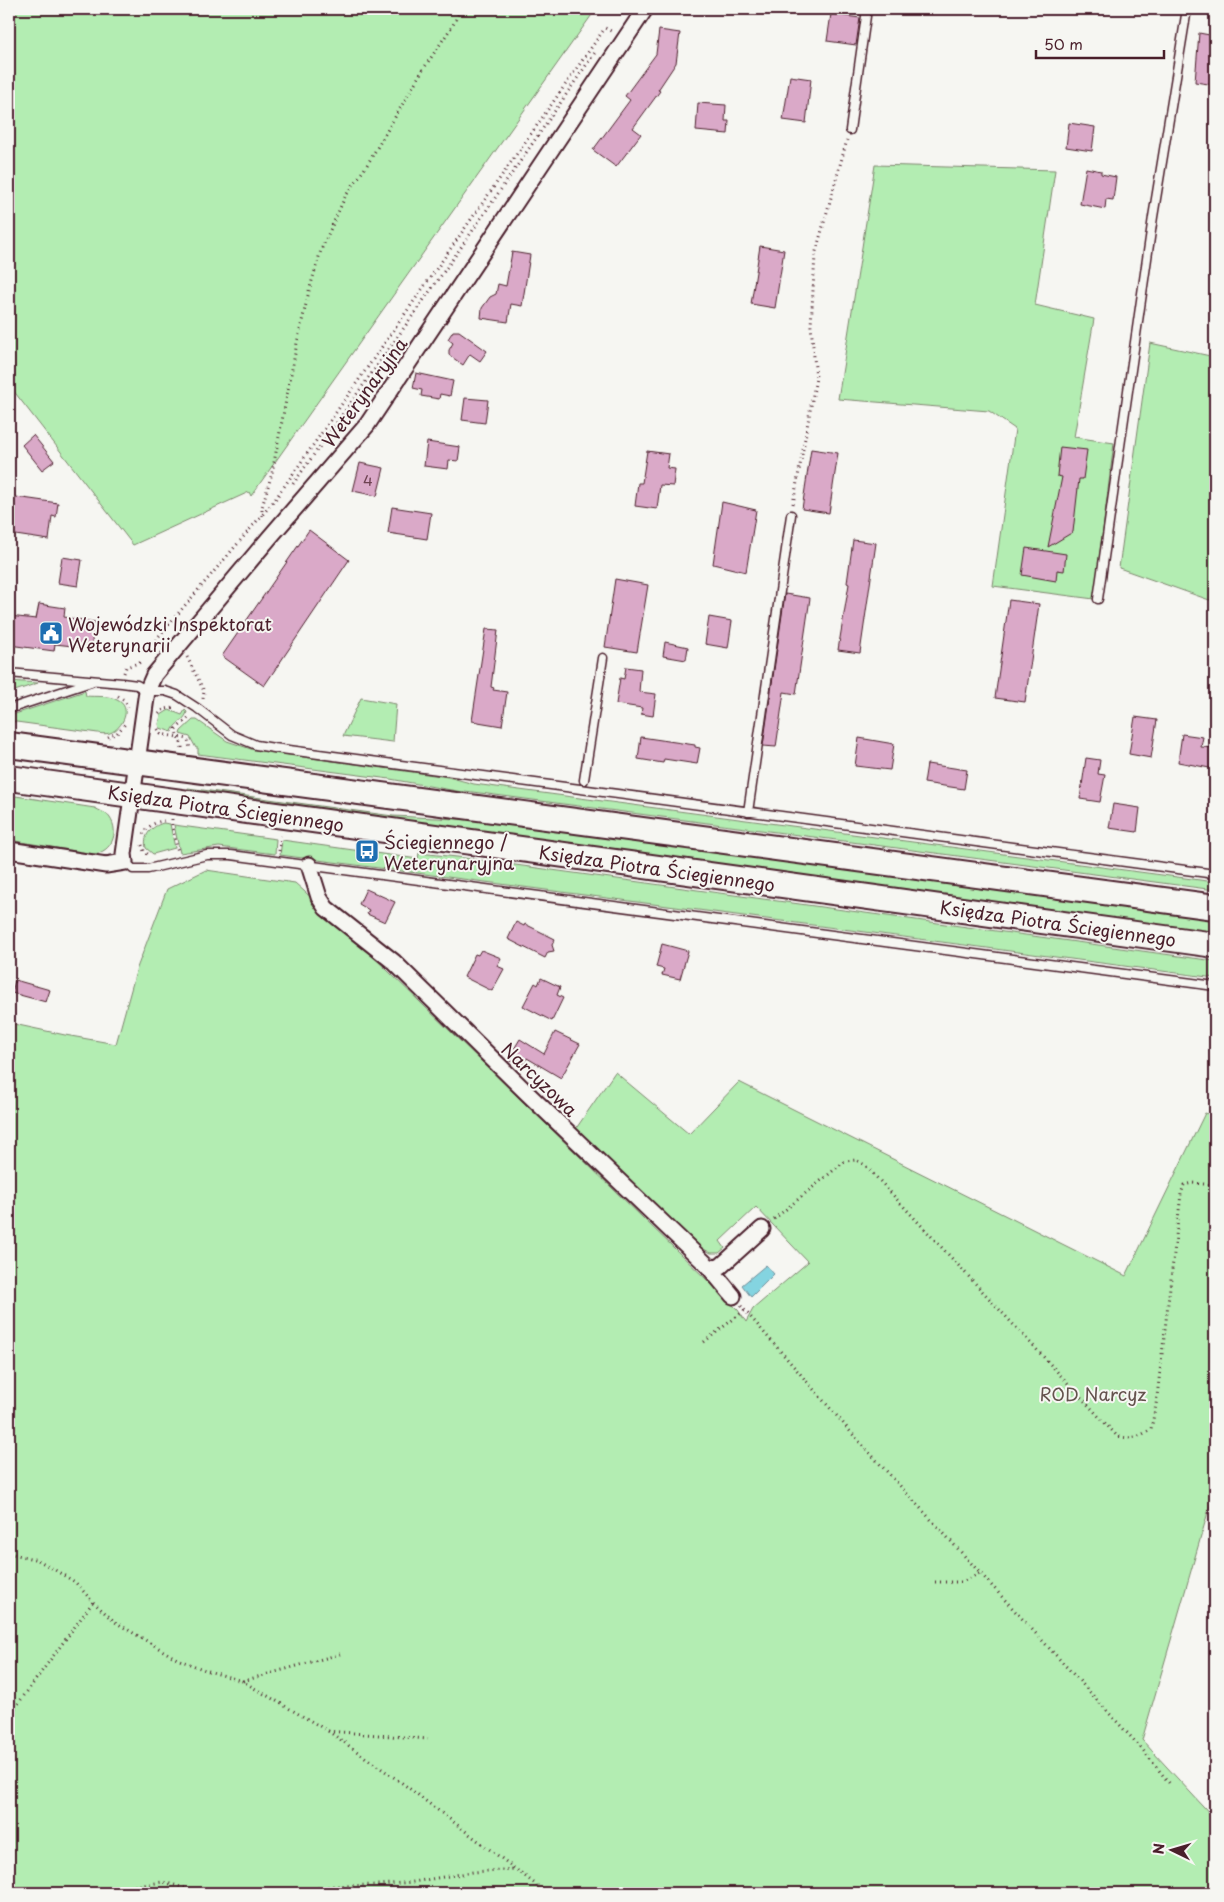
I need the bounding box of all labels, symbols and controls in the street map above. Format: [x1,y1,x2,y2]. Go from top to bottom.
scale bar [1036,28,1164,60]
text: 50 m [1044,32,1083,55]
street label: Weterynaryjna [315,331,414,453]
house number: 4 [363,468,373,491]
place label: Wojewódzki Inspektorat Weterynarii [68,610,272,658]
public building icon: Wojewódzki Inspektorat Weterynarii [38,620,64,646]
street label: Księdza Piotra Ściegiennego [106,778,346,838]
place label: Ściegiennego / Weterynaryjna [384,828,515,876]
bus stop icon: Ściegiennego / Weterynaryjna [354,838,380,864]
street label: Księdza Piotra Ściegiennego [537,838,777,898]
street label: Księdza Piotra Ściegiennego [938,893,1178,953]
street label: Narcyzowa [496,1036,585,1123]
park label: ROD Narcyz [1040,1380,1146,1407]
north arrow [1146,1824,1196,1874]
text: N [1148,1842,1169,1855]

